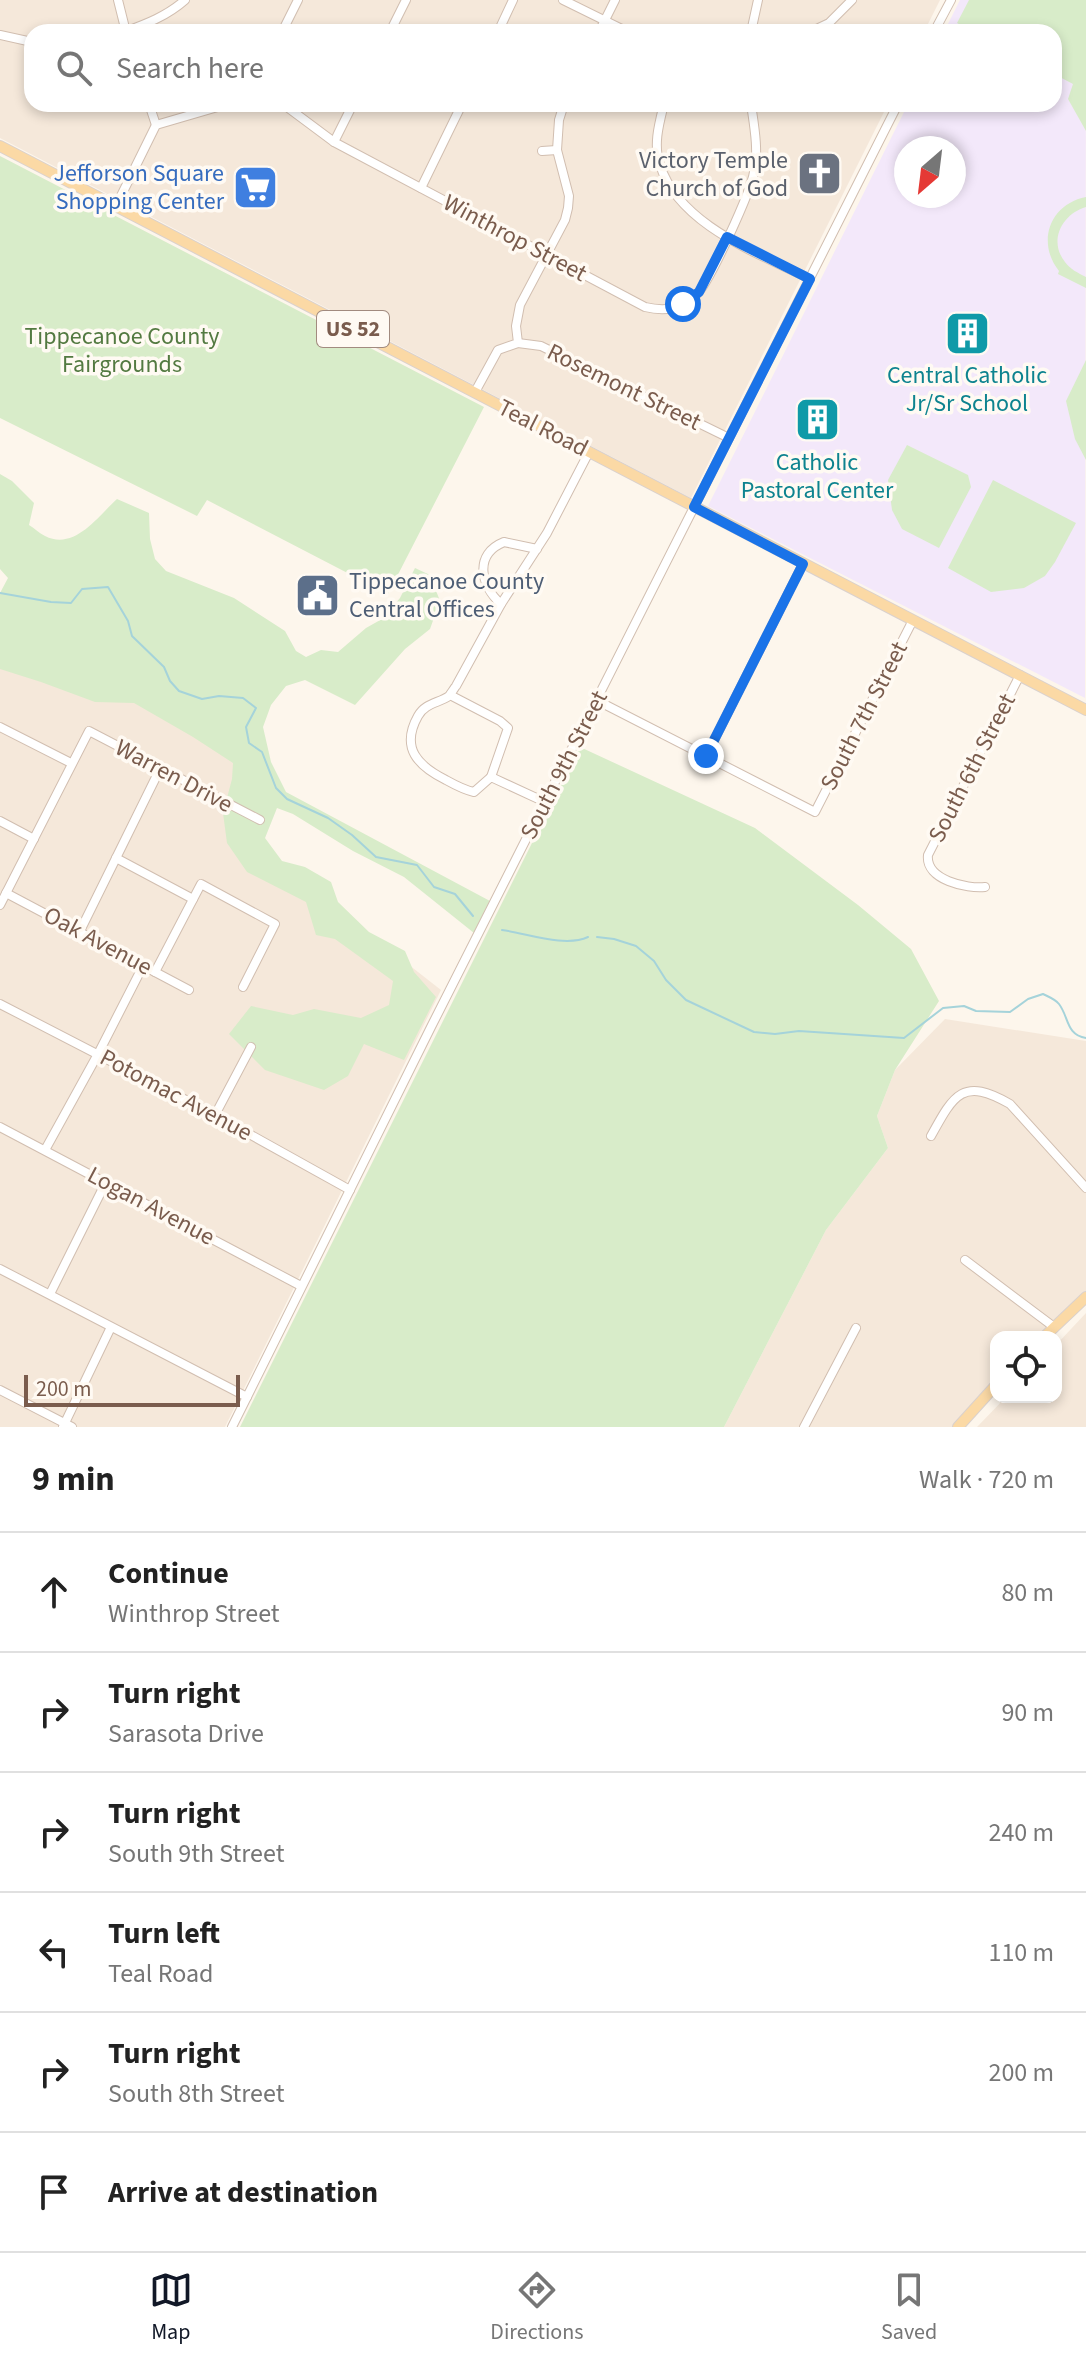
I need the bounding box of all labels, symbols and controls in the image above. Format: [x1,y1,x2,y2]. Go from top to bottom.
search box [24,24,1062,112]
icon: search [52,46,96,90]
text: Search here [116,47,264,90]
north arrow [894,136,966,208]
place label: Victory Temple Church of God [639,143,788,206]
church icon: Victory Temple Church of God [795,150,843,198]
place label: Jefforson Square Shopping Center [54,156,225,219]
supermarket icon: Jefforson Square Shopping Center [231,163,279,211]
street label: Winthrop Street [437,185,593,291]
route start [665,286,701,322]
building icon: Central Catholic Jr/Sr School [943,309,991,357]
road number: US 52 [317,311,389,347]
park label: Tippecanoe County Fairgrounds [24,319,220,382]
street label: Rosemont Street [541,335,707,439]
place label: Central Catholic Jr/Sr School [887,358,1047,421]
street label: Teal Road [492,390,594,466]
building icon: Catholic Pastoral Center [793,396,841,444]
place label: Catholic Pastoral Center [741,445,894,508]
place label: Tippecanoe County Central Offices [349,564,544,627]
public building icon: Tippecanoe County Central Offices [294,571,342,619]
street label: South 7th Street [811,635,917,797]
street label: South 9th Street [511,684,617,846]
street label: South 6th Street [919,687,1025,849]
street label: Warren Drive [109,730,239,822]
route end [688,738,724,774]
street label: Oak Avenue [37,898,159,984]
street label: Potomac Avenue [94,1040,258,1150]
street label: Logan Avenue [81,1158,221,1254]
map controls [990,1331,1062,1403]
button: locate [990,1331,1062,1403]
scale bar [24,1371,240,1407]
text: 200 m [36,1373,91,1405]
text: 9 min [32,1455,115,1504]
text: Walk · 720 m [919,1461,1054,1498]
text: Continue [108,1552,229,1595]
icon: ahead [32,1570,76,1614]
text: 80 m [1001,1574,1054,1611]
text: Winthrop Street [108,1595,280,1632]
text: Turn right [108,1672,240,1715]
icon: right [32,1690,76,1734]
text: 90 m [1001,1694,1054,1731]
text: Sarasota Drive [108,1715,264,1752]
text: Turn right [108,1792,240,1835]
icon: right [32,1810,76,1854]
text: 240 m [988,1814,1054,1851]
text: South 9th Street [108,1835,284,1872]
text: Turn left [108,1912,220,1955]
icon: left [32,1930,76,1974]
text: 110 m [988,1934,1054,1971]
text: Teal Road [108,1955,214,1992]
text: Turn right [108,2032,240,2075]
icon: right [32,2050,76,2094]
text: 200 m [988,2054,1054,2091]
text: South 8th Street [108,2075,284,2112]
icon: arrive [32,2170,76,2214]
text: Arrive at destination [108,2171,378,2214]
tab: Map [149,2268,193,2348]
tab: Directions [490,2268,583,2348]
tab: Saved [881,2268,937,2348]

